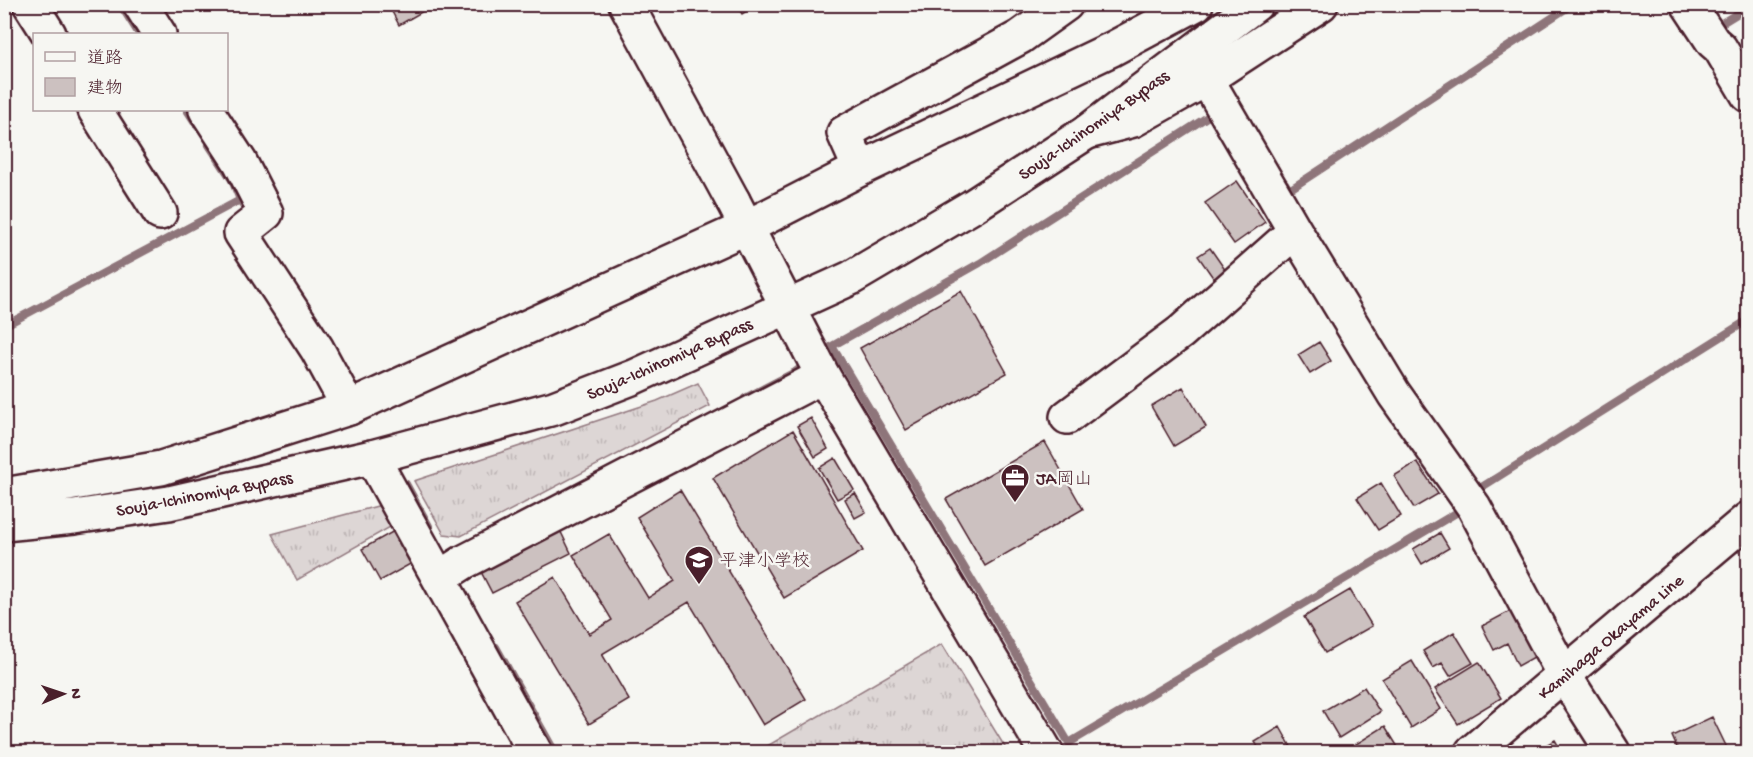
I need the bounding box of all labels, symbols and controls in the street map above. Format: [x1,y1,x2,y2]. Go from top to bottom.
legend [33,33,228,111]
text: 道路 [87,48,123,70]
street label: Souja-Ichinomiya Bypass [1015,65,1175,186]
text: 建物 [87,78,123,100]
street label: Souja-Ichinomiya Bypass [584,314,757,406]
office icon: JA岡山 [999,462,1031,504]
street label: Souja-Ichinomiya Bypass [115,468,296,523]
place label: JA岡山 [1036,470,1092,491]
school or university icon: 平津小学校 [683,544,715,586]
place label: 平津小学校 [720,551,810,573]
street label: Kamihaga Okayama Line [1534,570,1689,705]
north arrow [33,664,93,724]
text: N [65,688,84,700]

